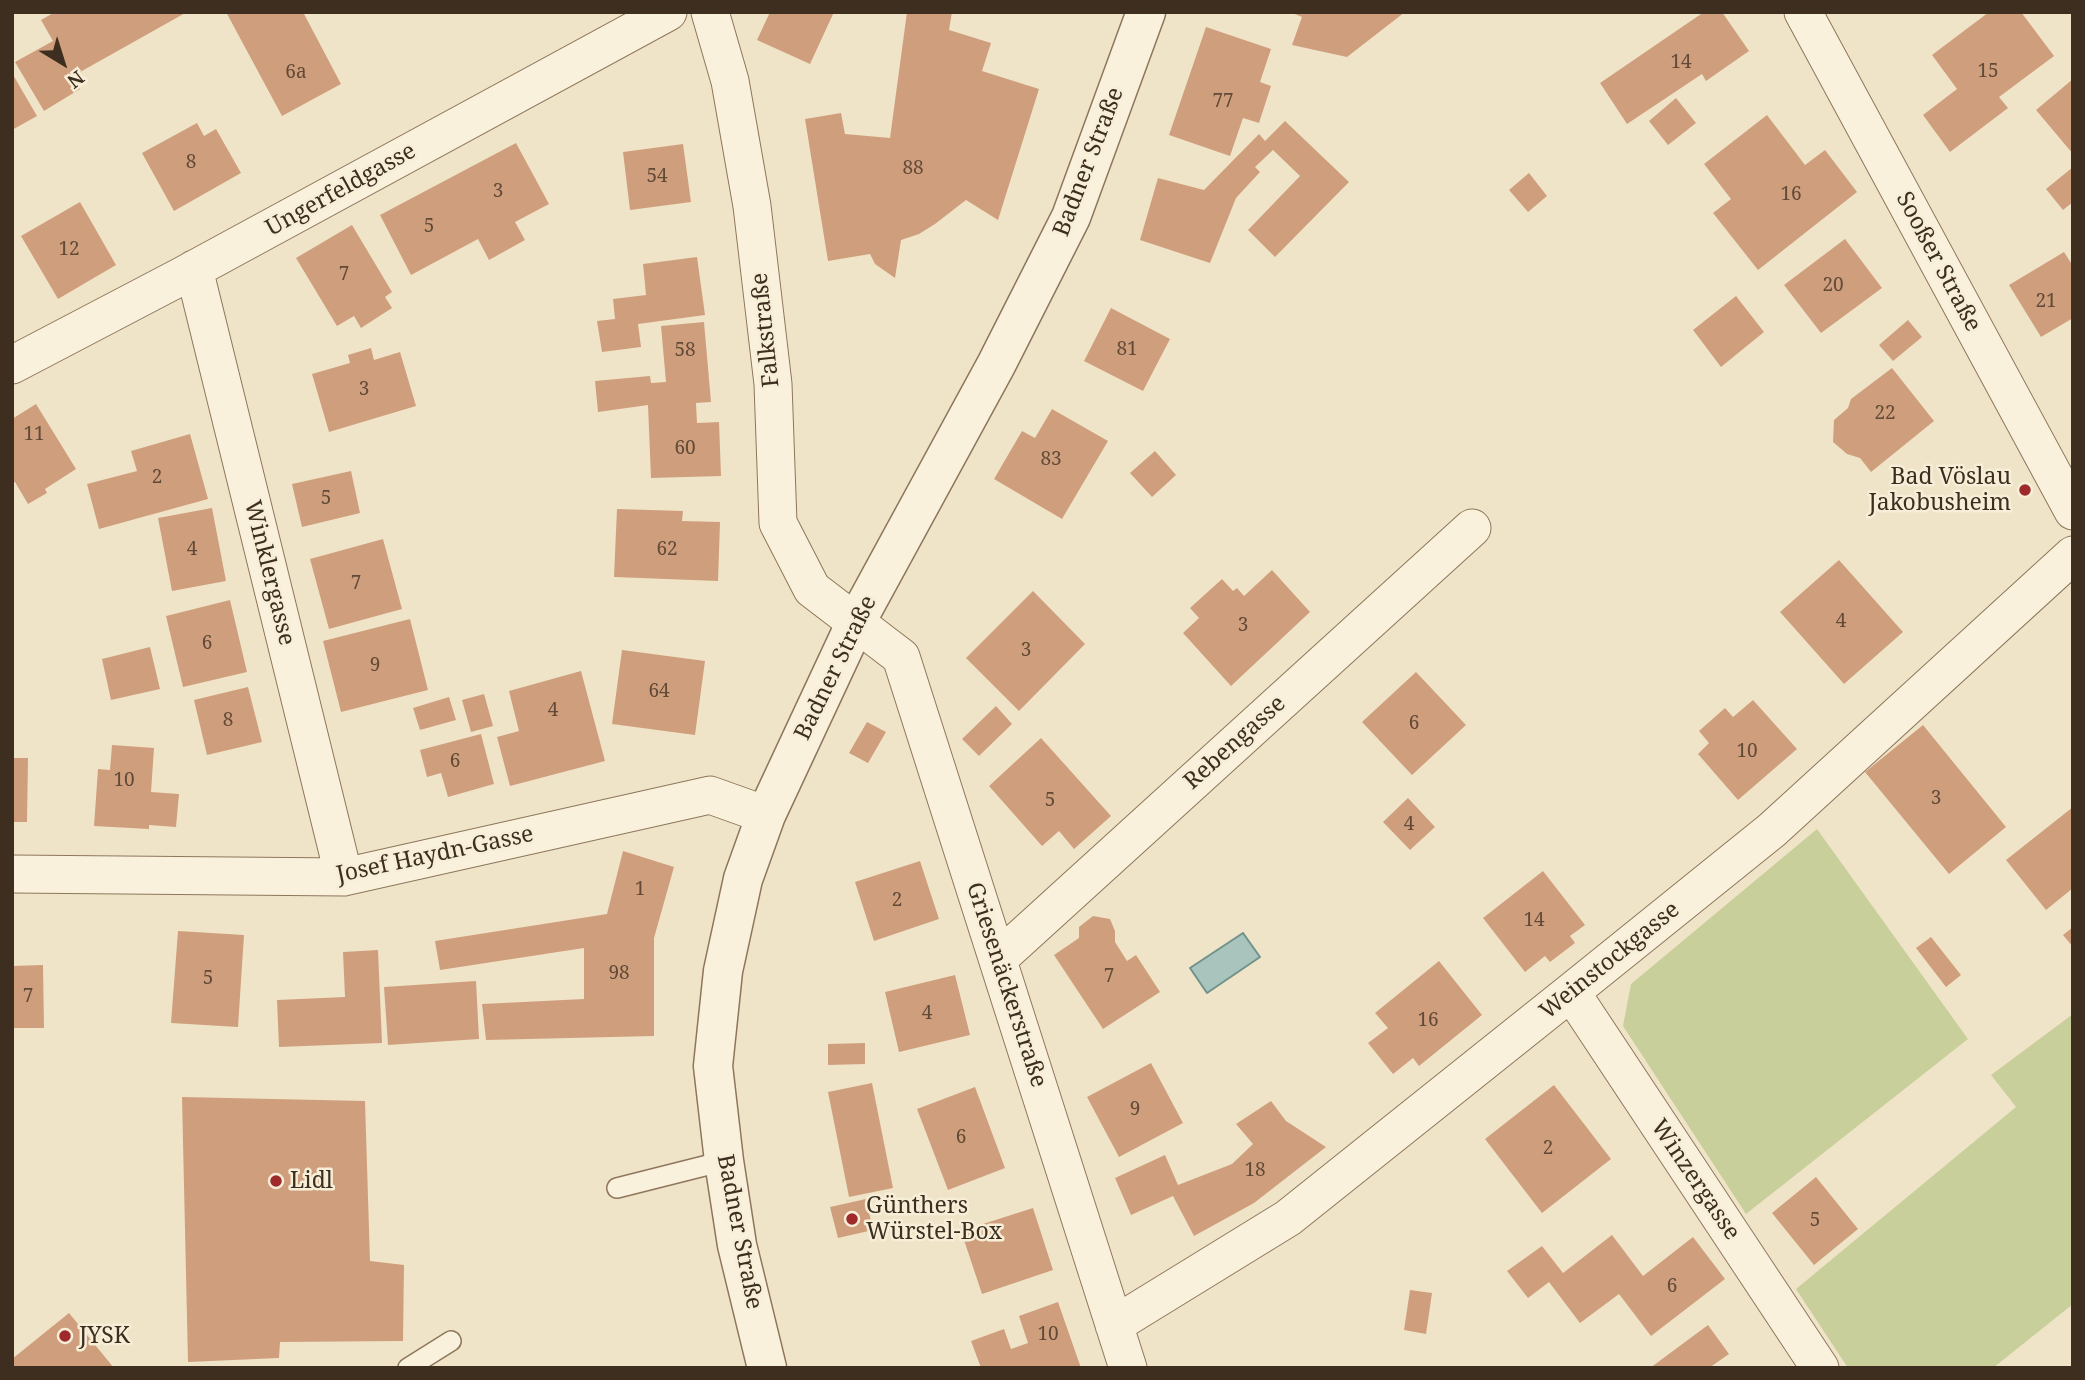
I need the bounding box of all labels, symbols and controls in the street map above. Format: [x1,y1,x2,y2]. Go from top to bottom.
north arrow [28,28,98,98]
house number: 14 [1670,52,1692,74]
house number: 15 [1977,61,1999,83]
house number: 6a [285,62,307,84]
text: N [62,65,90,94]
street label: Badner Straße [1048,84,1130,240]
house number: 77 [1212,91,1234,113]
street label: Ungerfeldgasse [261,137,421,243]
house number: 8 [186,152,196,174]
house number: 88 [902,158,924,180]
house number: 54 [646,166,668,188]
house number: 3 [493,181,503,203]
house number: 16 [1780,184,1802,206]
street label: Sooßer Straße [1890,187,1986,337]
house number: 5 [424,216,434,238]
house number: 12 [58,239,80,261]
house number: 7 [339,264,349,286]
street label: Falkstraße [746,271,786,389]
house number: 20 [1822,275,1844,297]
house number: 21 [2035,291,2057,313]
house number: 81 [1116,339,1138,361]
house number: 58 [674,340,696,362]
house number: 3 [359,379,369,401]
house number: 22 [1874,403,1896,425]
house number: 11 [23,424,45,446]
house number: 60 [674,438,696,460]
house number: 83 [1040,449,1062,471]
place label: Bad Vöslau Jakobusheim [1868,463,2011,517]
house number: 2 [152,467,162,489]
marker: Bad Vöslau Jakobusheim [2017,482,2033,498]
house number: 5 [321,488,331,510]
street label: Winklergasse [238,498,300,648]
house number: 4 [187,539,197,561]
house number: 62 [656,539,678,561]
house number: 7 [351,573,361,595]
street label: Badner Straße [789,591,883,745]
house number: 4 [1836,611,1846,633]
house number: 3 [1238,615,1248,637]
house number: 6 [202,633,212,655]
house number: 3 [1021,640,1031,662]
house number: 9 [370,655,380,677]
house number: 64 [648,681,670,703]
street label: Rebengasse [1179,690,1291,796]
house number: 4 [548,700,558,722]
house number: 8 [223,710,233,732]
house number: 6 [1409,713,1419,735]
house number: 10 [1736,741,1758,763]
house number: 6 [450,751,460,773]
house number: 10 [113,770,135,792]
house number: 3 [1931,788,1941,810]
house number: 5 [1045,790,1055,812]
house number: 4 [1404,814,1414,836]
street label: Josef Haydn-Gasse [334,821,536,889]
house number: 1 [635,879,645,901]
street label: Griesenäckerstraße [960,879,1052,1091]
house number: 2 [892,890,902,912]
street label: Weinstockgasse [1535,896,1685,1026]
house number: 14 [1523,910,1545,932]
house number: 98 [608,963,630,985]
house number: 7 [1104,966,1114,988]
house number: 5 [203,968,213,990]
house number: 7 [23,986,33,1008]
house number: 4 [922,1003,932,1025]
house number: 16 [1417,1010,1439,1032]
house number: 9 [1130,1099,1140,1121]
street label: Winzergasse [1645,1114,1745,1246]
house number: 6 [956,1127,966,1149]
house number: 2 [1543,1138,1553,1160]
street label: Badner Straße [710,1152,768,1312]
house number: 18 [1244,1160,1266,1182]
place label: Lidl [290,1167,333,1195]
marker: Lidl [268,1173,284,1189]
place label: Günthers Würstel-Box [866,1192,1002,1246]
house number: 5 [1810,1210,1820,1232]
marker: Günthers Würstel-Box [844,1211,860,1227]
house number: 6 [1667,1276,1677,1298]
place label: JYSK [79,1322,130,1350]
house number: 10 [1037,1324,1059,1346]
marker: JYSK [57,1328,73,1344]

